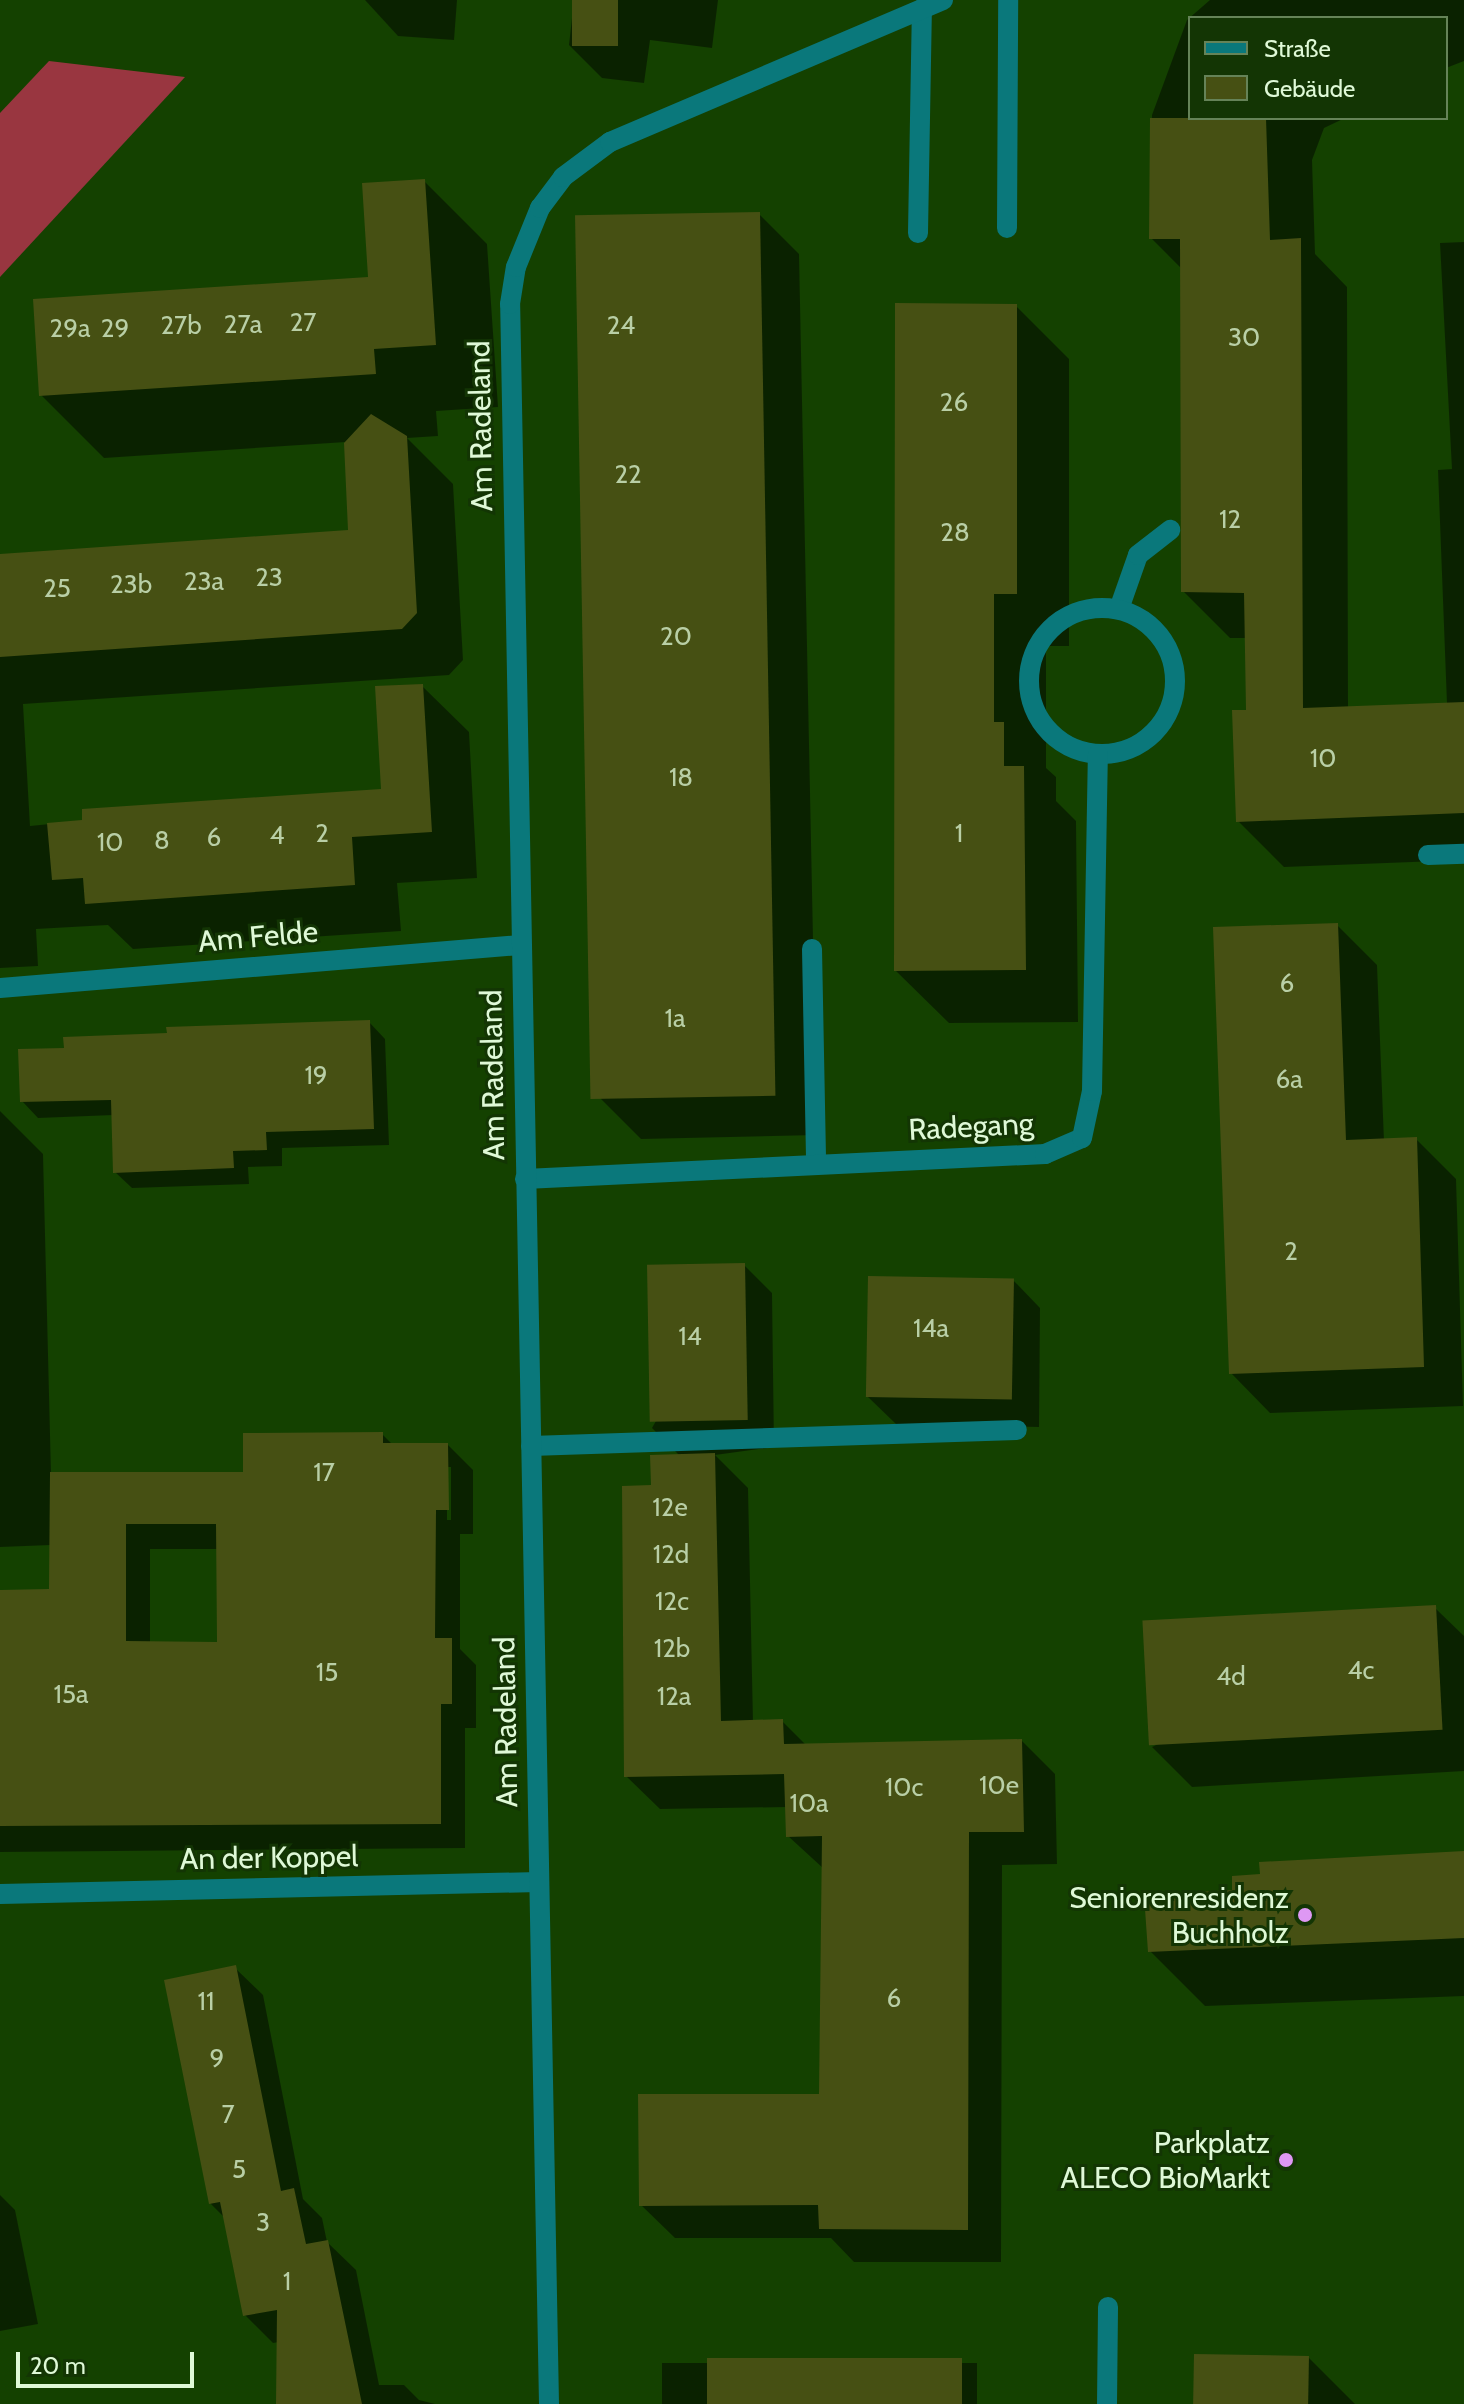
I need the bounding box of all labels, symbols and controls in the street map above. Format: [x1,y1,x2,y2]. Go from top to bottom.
legend [1188,16,1448,120]
text: Straße [1264,34,1331,63]
text: Gebäude [1264,74,1355,103]
house number: 27 [290,307,316,339]
house number: 27a [224,309,262,341]
house number: 27b [160,310,202,342]
house number: 24 [607,310,635,342]
house number: 29a [50,313,90,345]
house number: 29 [101,313,129,345]
house number: 30 [1228,322,1260,354]
street label: Am Radeland [462,340,500,512]
house number: 26 [940,387,968,419]
house number: 22 [614,459,642,491]
house number: 12 [1219,504,1241,536]
house number: 28 [940,517,970,549]
house number: 23 [255,562,283,594]
house number: 23a [184,566,224,598]
house number: 23b [110,569,152,601]
house number: 25 [43,573,71,605]
house number: 20 [660,621,692,653]
house number: 10 [1310,743,1336,775]
house number: 18 [669,762,693,794]
house number: 2 [315,818,329,850]
house number: 1 [955,818,963,850]
house number: 4 [269,820,285,852]
house number: 6 [207,822,221,854]
house number: 8 [154,825,170,857]
house number: 10 [97,827,123,859]
street label: Am Felde [197,914,319,960]
house number: 6 [1280,968,1294,1000]
street label: Am Radeland [474,989,512,1161]
house number: 1a [665,1003,685,1035]
house number: 19 [304,1060,328,1092]
house number: 6a [1275,1064,1303,1096]
street label: Radegang [907,1106,1035,1148]
house number: 2 [1284,1236,1298,1268]
house number: 14a [913,1313,949,1345]
house number: 14 [678,1321,702,1353]
house number: 17 [313,1457,335,1489]
house number: 12e [652,1492,688,1524]
house number: 12d [653,1539,689,1571]
house number: 12c [655,1586,689,1618]
house number: 12b [654,1633,690,1665]
street label: Am Radeland [487,1636,525,1808]
house number: 4c [1348,1655,1374,1687]
house number: 15 [316,1657,338,1689]
house number: 4d [1216,1661,1246,1693]
house number: 15a [53,1679,89,1711]
house number: 12a [657,1681,691,1713]
house number: 10e [979,1770,1019,1802]
house number: 10c [885,1772,923,1804]
house number: 10a [789,1788,829,1820]
street label: An der Koppel [179,1838,359,1878]
place label: Seniorenresidenz Buchholz [1069,1880,1289,1950]
marker: Seniorenresidenz Buchholz [1296,1906,1314,1924]
house number: 6 [887,1983,901,2015]
house number: 11 [198,1986,214,2018]
house number: 9 [210,2043,224,2075]
house number: 7 [221,2099,235,2131]
place label: Parkplatz ALECO BioMarkt [1061,2125,1270,2196]
marker: Parkplatz ALECO BioMarkt [1277,2151,1295,2169]
house number: 5 [232,2154,246,2186]
house number: 3 [256,2207,270,2239]
house number: 1 [283,2266,291,2298]
scale bar [20,2336,198,2386]
text: 20 m [30,2351,86,2380]

